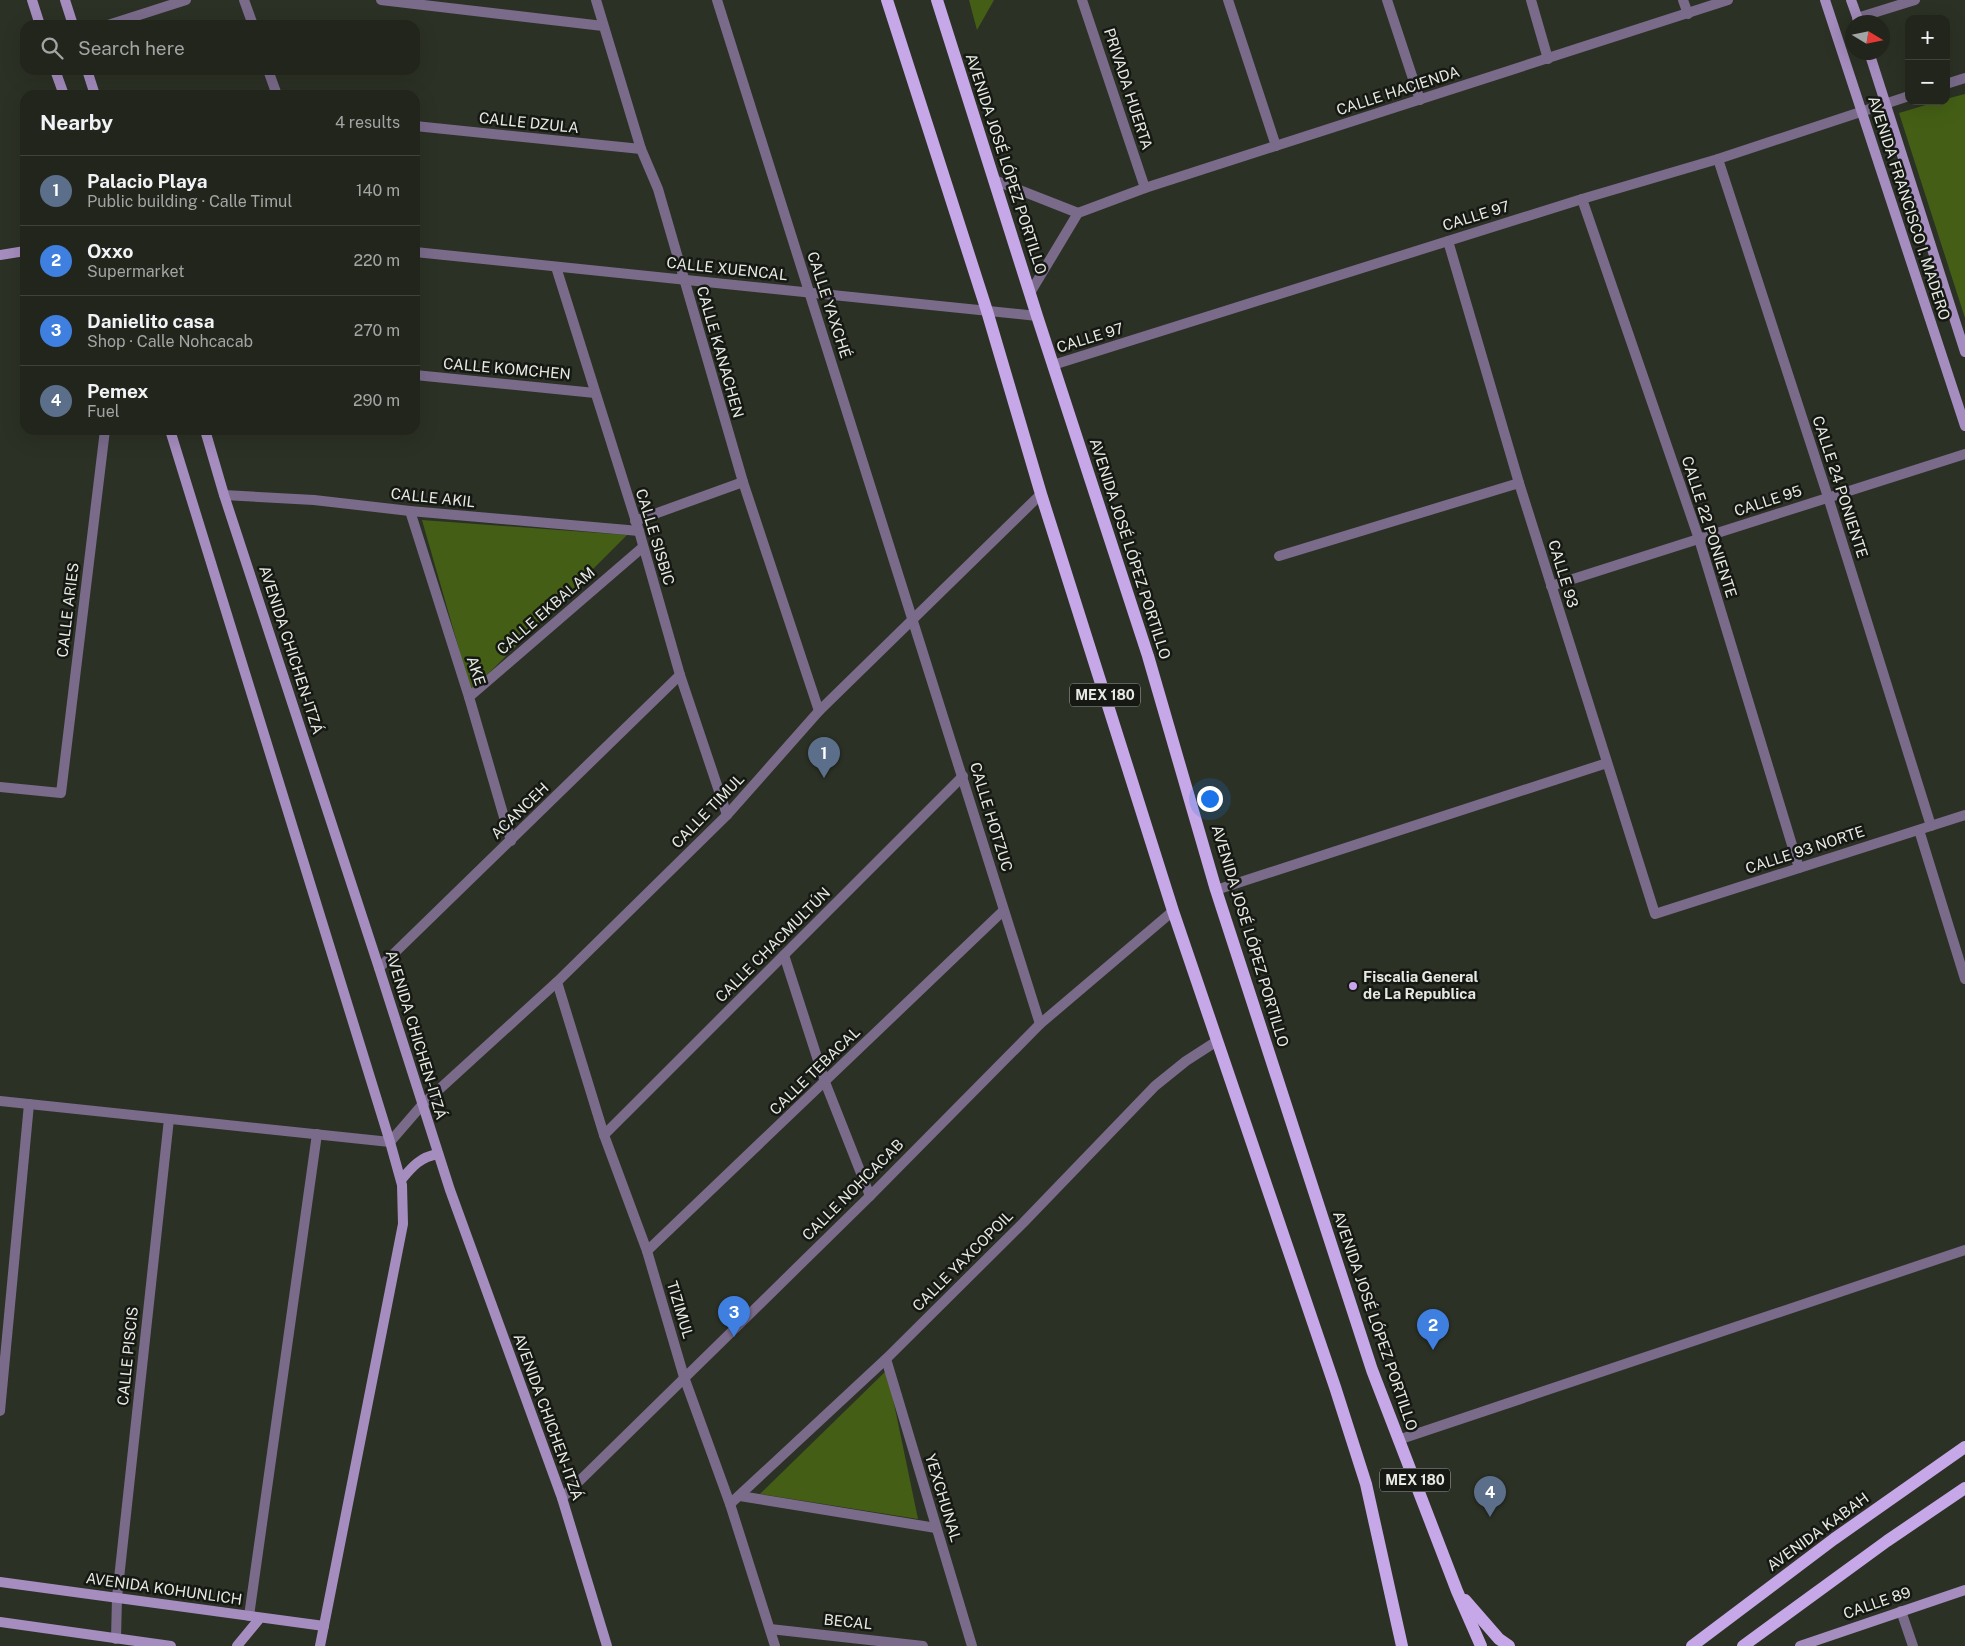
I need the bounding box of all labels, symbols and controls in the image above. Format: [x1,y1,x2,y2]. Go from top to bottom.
north arrow [1845,15,1890,60]
map controls [1905,15,1950,105]
button: + [1905,15,1950,60]
search box [20,20,420,75]
street label: PRIVADA HUERTA [1101,26,1156,152]
icon: search [38,34,66,62]
text: Search here [78,37,185,59]
street label: AVENIDA JOSÉ LÓPEZ PORTILLO [963,51,1051,276]
button: − [1905,60,1950,105]
street label: CALLE HACIENDA [1334,62,1462,118]
street label: AVENIDA FRANCISCO I. MADERO [1865,94,1954,322]
street label: CALLE DZULA [478,109,580,136]
text: Nearby [40,110,113,135]
text: 4 results [335,113,400,132]
text: Palacio Playa [87,170,207,192]
text: 1 [53,181,59,200]
text: 140 m [356,181,400,200]
text: Public building · Calle Timul [87,192,292,211]
street label: CALLE 97 [1440,197,1511,234]
text: Oxxo [87,240,133,262]
street label: CALLE YAXCHÉ [804,249,855,360]
text: 2 [51,251,61,270]
text: 220 m [353,251,400,270]
street label: CALLE XUENCAL [666,254,789,283]
text: Supermarket [87,262,184,281]
street label: CALLE KANACHEN [694,284,747,420]
text: Danielito casa [87,310,214,332]
street label: CALLE 97 [1054,319,1125,356]
text: 3 [51,321,61,340]
text: 270 m [354,321,400,340]
text: Shop · Calle Nohcacab [87,332,253,351]
street label: CALLE KOMCHEN [442,354,572,383]
text: Pemex [87,380,148,402]
text: 4 [51,391,61,410]
text: 290 m [353,391,400,410]
text: Fuel [87,402,120,421]
street label: CALLE 24 PONIENTE [1810,414,1871,560]
street label: AVENIDA JOSÉ LÓPEZ PORTILLO [1087,436,1175,661]
street label: CALLE 22 PONIENTE [1679,454,1740,600]
street label: CALLE 95 [1732,482,1804,519]
street label: CALLE AKIL [390,485,476,510]
street label: CALLE SISBIC [633,487,678,587]
street label: CALLE 93 [1545,538,1582,610]
street label: CALLE ARIES [53,562,82,658]
street label: AVENIDA CHICHEN-ITZÁ [256,563,327,737]
street label: CALLE EKBALAM [493,563,598,658]
street label: AKE [464,654,489,688]
road number: MEX 180 [1070,684,1140,706]
pin: 1 [808,737,840,778]
street label: CALLE HOTZUC [967,760,1016,873]
street label: CALLE TIMUL [668,770,747,851]
street label: ACANCEH [487,779,552,842]
your location [1197,786,1223,812]
street label: CALLE 93 NORTE [1743,822,1866,877]
street label: AVENIDA JOSÉ LÓPEZ PORTILLO [1209,823,1293,1049]
street label: CALLE CHACMULTÚN [711,883,833,1005]
street label: AVENIDA CHICHEN-ITZÁ [383,948,450,1122]
place label: Fiscalia General de La Republica [1363,968,1479,1002]
marker: Fiscalia General de La Republica [1347,980,1359,992]
street label: CALLE TEBACAL [766,1023,863,1118]
street label: CALLE NOHCACAB [799,1136,907,1244]
street label: CALLE YAXCOPOIL [909,1207,1016,1314]
street label: AVENIDA JOSÉ LÓPEZ PORTILLO [1330,1208,1422,1433]
street label: TIZIMUL [664,1279,697,1341]
pin: 3 [718,1296,750,1337]
street label: CALLE PISCIS [114,1306,141,1406]
pin: 2 [1417,1309,1449,1350]
street label: AVENIDA CHICHEN-ITZÁ [510,1331,587,1503]
street label: YEXCHUNAL [922,1452,965,1544]
road number: MEX 180 [1380,1468,1450,1492]
pin: 4 [1474,1476,1506,1517]
street label: AVENIDA KABAH [1764,1489,1872,1574]
street label: AVENIDA KOHUNLICH [85,1569,243,1608]
street label: CALLE 89 [1841,1583,1913,1622]
street label: BECAL [823,1610,873,1633]

